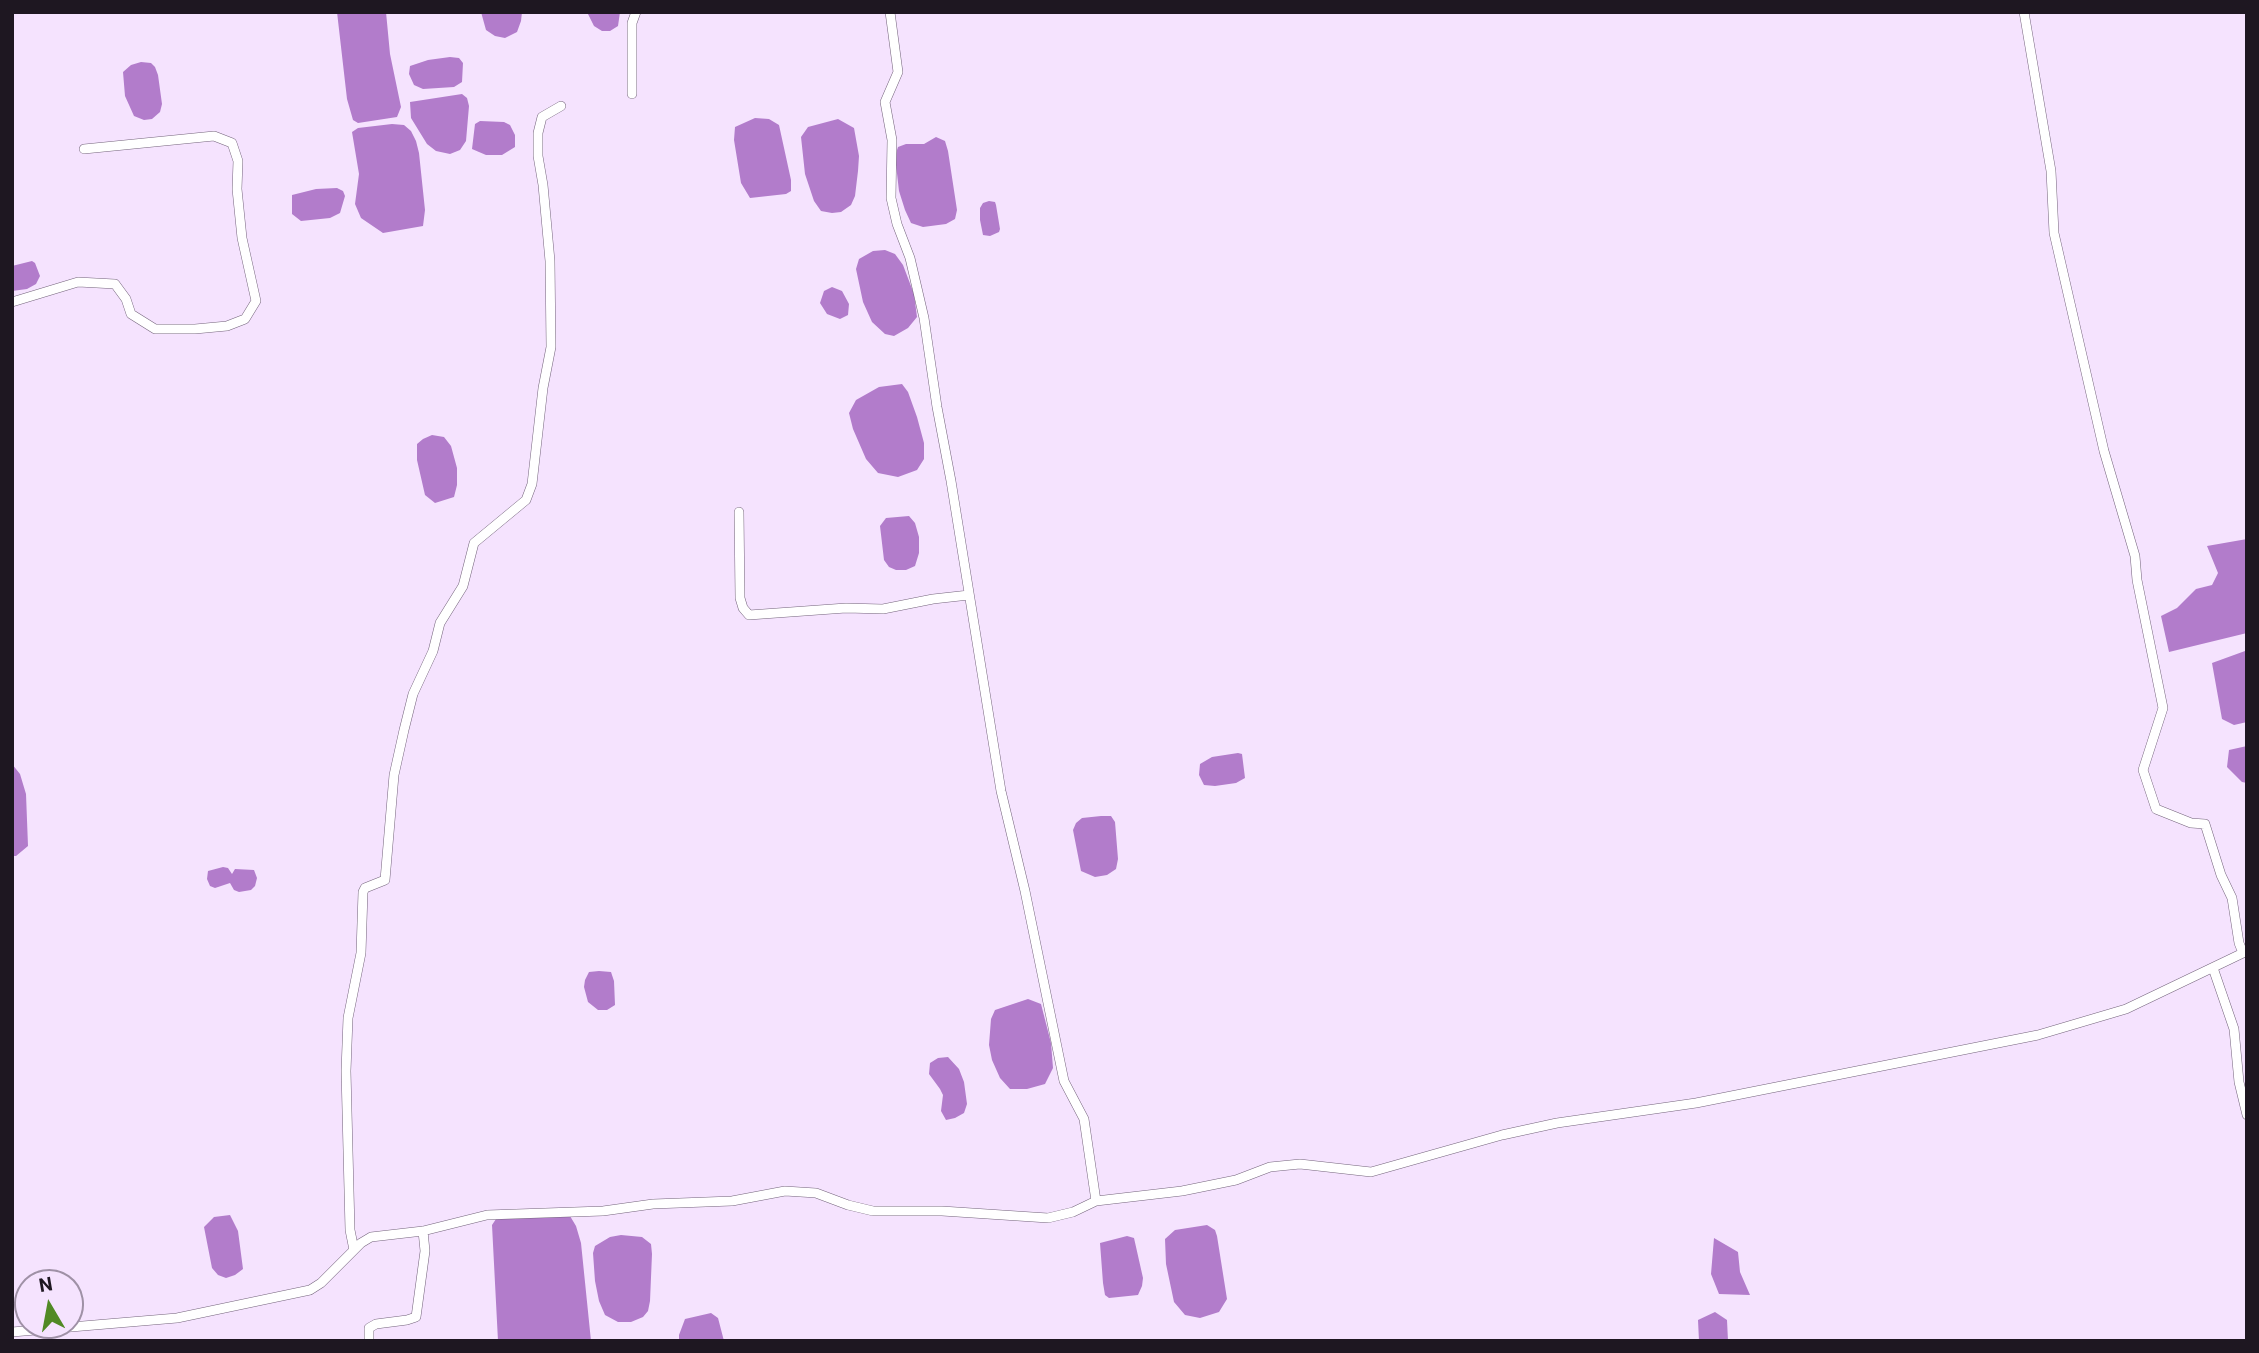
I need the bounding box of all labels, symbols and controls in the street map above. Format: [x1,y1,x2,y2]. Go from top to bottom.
north arrow [14,1269,84,1339]
text: N [37,1272,54,1297]

